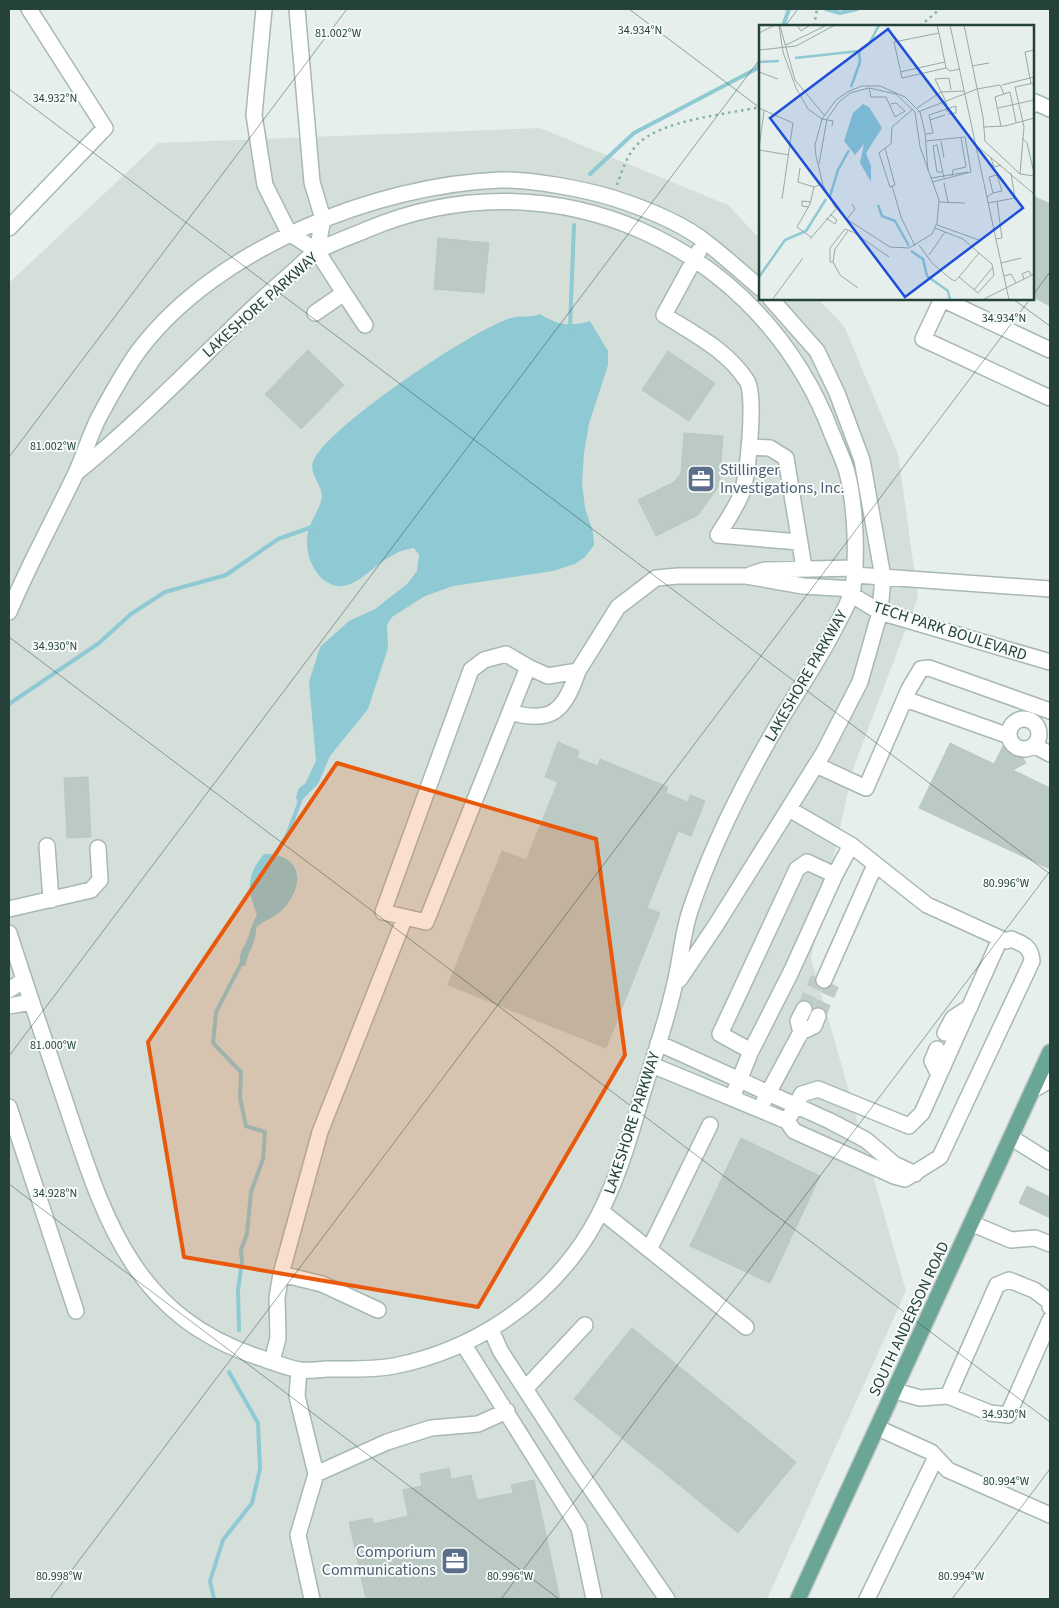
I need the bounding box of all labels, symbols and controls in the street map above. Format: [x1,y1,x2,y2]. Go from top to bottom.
text: 34.934°N [618,22,662,39]
text: 81.002°W [315,25,362,42]
inset map [759,25,1034,300]
text: 34.932°N [33,90,77,107]
street label: LAKESHORE PARKWAY [197,247,323,363]
text: 34.934°N [982,310,1026,327]
text: 81.002°W [30,438,77,455]
place label: Stillinger Investigations, Inc. [720,459,845,499]
office icon: Stillinger Investigations, Inc. [686,464,716,494]
street label: TECH PARK BOULEVARD [870,596,1030,666]
street label: LAKESHORE PARKWAY [759,606,853,746]
text: 34.930°N [33,638,77,655]
text: 80.996°W [983,875,1030,892]
text: 81.000°W [30,1037,77,1054]
street label: LAKESHORE PARKWAY [599,1049,666,1197]
text: 34.928°N [33,1185,77,1202]
street label: SOUTH ANDERSON ROAD [863,1238,955,1400]
text: 34.930°N [982,1406,1026,1423]
text: 80.994°W [983,1473,1030,1490]
place label: Comporium Communications [322,1541,436,1581]
office icon: Comporium Communications [440,1546,470,1576]
text: 80.998°W [36,1568,83,1585]
text: 80.996°W [487,1568,534,1585]
text: 80.994°W [938,1568,985,1585]

